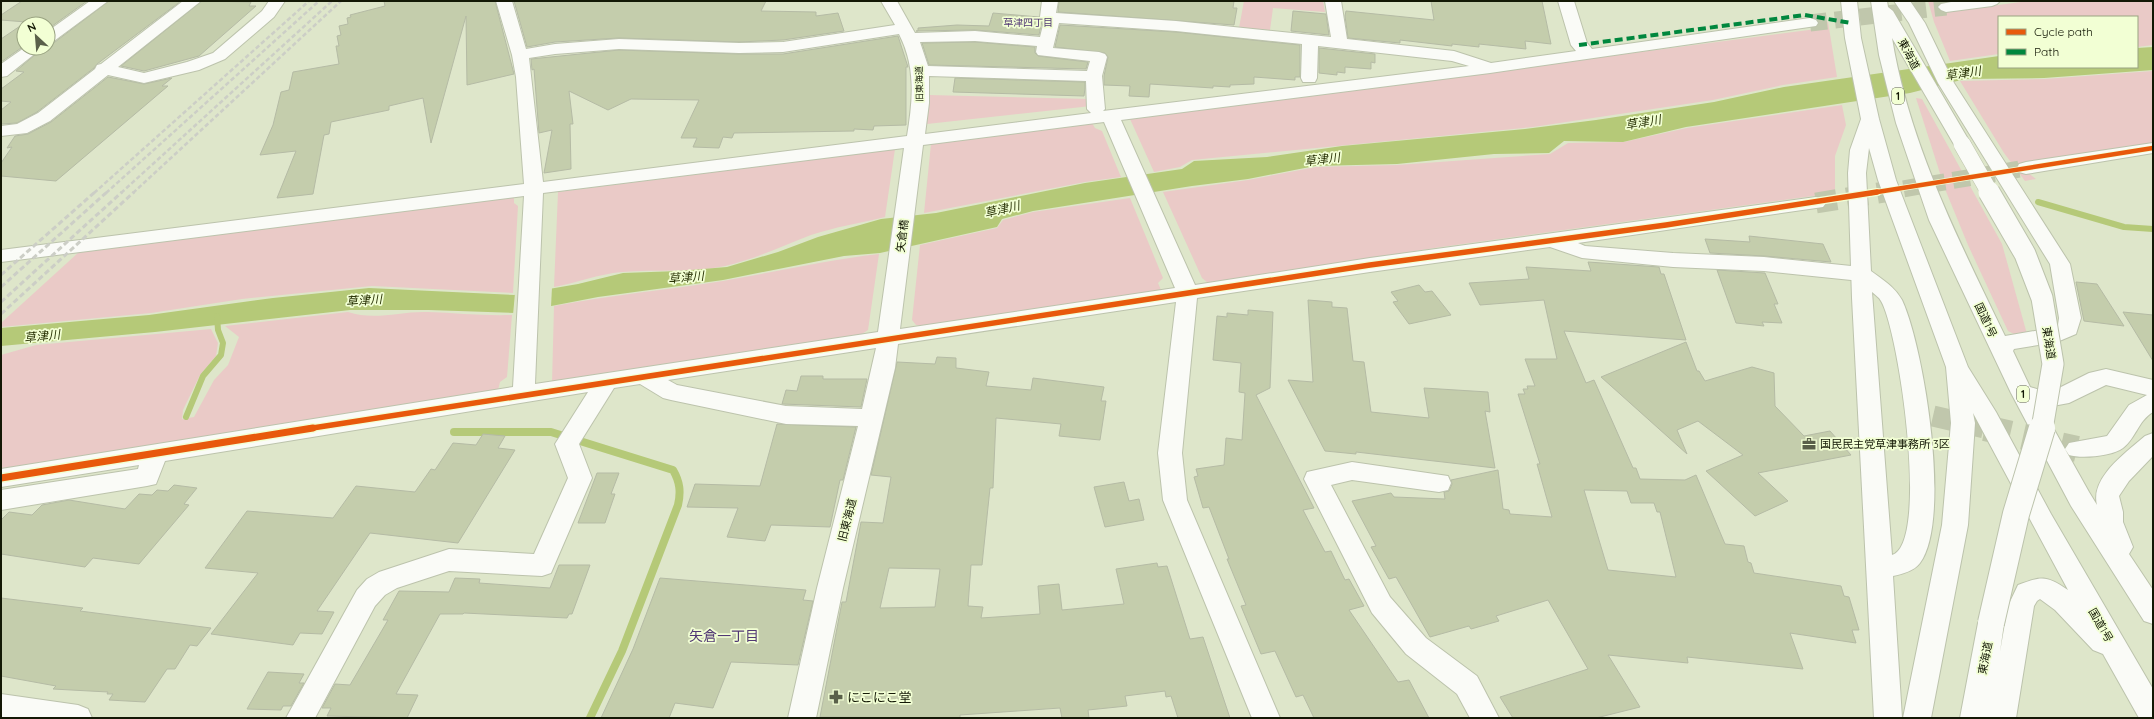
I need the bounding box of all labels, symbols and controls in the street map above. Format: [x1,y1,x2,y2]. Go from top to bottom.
north arrow [16,16,56,56]
district label: 草津四丁目 [1003,16,1053,29]
legend [1998,16,2138,68]
text: N [25,19,38,35]
text: Cycle path [2034,24,2093,39]
street label: 東海道 [1895,36,1923,72]
text: Path [2034,44,2059,59]
water label: 草津川 [1944,63,1984,83]
street label: 旧東海道 [913,66,925,102]
road number: 1 [1892,88,1904,104]
water label: 草津川 [1624,111,1664,133]
water label: 草津川 [1303,149,1343,169]
water label: 草津川 [983,197,1023,220]
street label: 矢倉橋 [893,219,911,253]
water label: 草津川 [667,268,707,286]
water label: 草津川 [346,291,384,309]
street label: 国道1号 [1972,300,2000,340]
water label: 草津川 [23,326,63,345]
street label: 東海道 [2040,326,2058,360]
road number: 1 [2017,386,2029,402]
office icon: 国民民主党草津事務所 3区 [1801,436,1817,452]
place label: 国民民主党草津事務所 3区 [1820,437,1950,451]
street label: 旧東海道 [835,497,859,543]
street label: 国道1号 [2086,605,2116,645]
district label: 矢倉一丁目 [689,627,759,645]
street label: 東海道 [1975,640,1995,676]
pharmacy icon: にこにこ堂 [828,689,844,705]
place label: にこにこ堂 [847,689,911,705]

